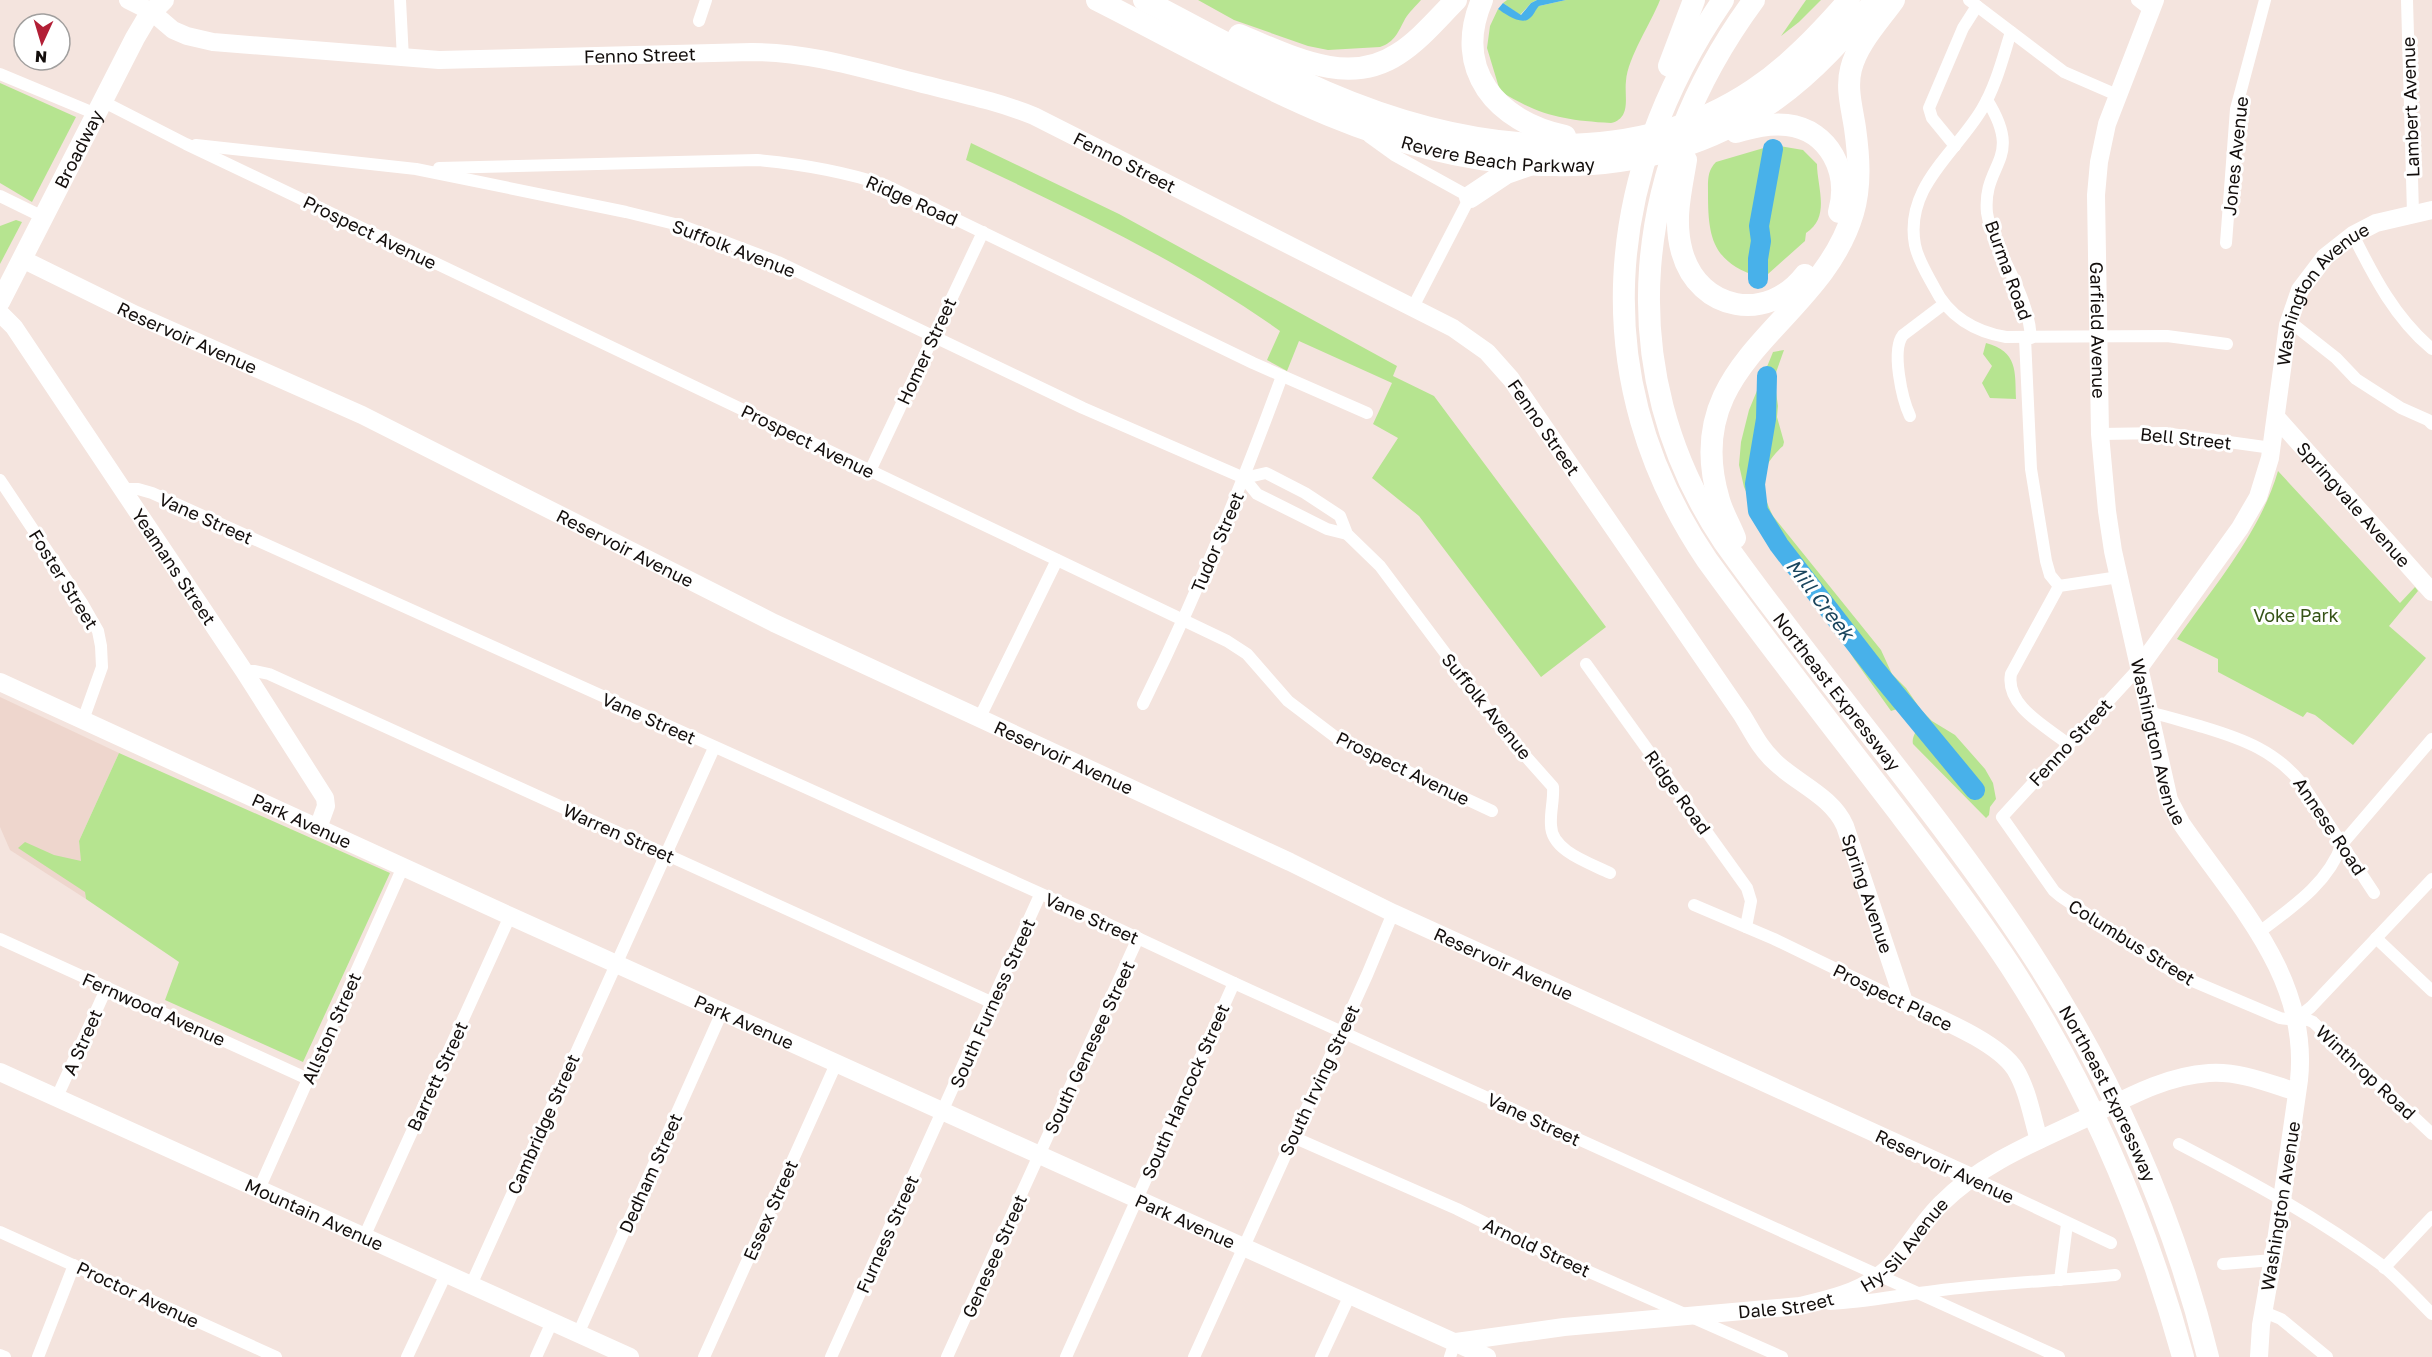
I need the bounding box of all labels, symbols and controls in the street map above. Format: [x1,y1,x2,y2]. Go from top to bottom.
north arrow [12,12,72,72]
street label: Lambert Avenue [2397,36,2423,178]
street label: Fenno Street [584,42,696,67]
text: N [34,47,48,67]
street label: Jones Avenue [2218,95,2252,217]
street label: Broadway [49,106,107,192]
street label: Fenno Street [1070,127,1180,197]
street label: Revere Beach Parkway [1399,130,1596,176]
street label: Ridge Road [863,170,961,230]
street label: Prospect Avenue [300,190,440,274]
street label: Suffolk Avenue [669,214,799,282]
street label: Burma Road [1981,217,2037,323]
street label: Washington Avenue [2272,218,2373,367]
street label: Garfield Avenue [2086,261,2110,399]
street label: Homer Street [892,294,960,408]
street label: Reservoir Avenue [114,297,261,378]
street label: Fenno Street [1503,375,1585,479]
street label: Prospect Avenue [738,399,878,483]
street label: Bell Street [2139,422,2233,454]
street label: Springvale Avenue [2292,437,2415,572]
street label: Vane Street [156,488,256,548]
street label: Tudor Street [1186,488,1248,596]
street label: Yeamans Street [127,504,221,629]
street label: Reservoir Avenue [553,504,697,592]
street label: Foster Street [25,525,103,633]
water label: Mill Creek [1782,554,1862,646]
park label: Voke Park [2253,604,2339,626]
street label: Northeast Expressway [1769,608,1906,775]
street label: Suffolk Avenue [1437,648,1537,764]
street label: Washington Avenue [2127,656,2191,829]
street label: Vane Street [599,688,699,748]
street label: Fenno Street [2024,694,2116,790]
street label: Reservoir Avenue [991,716,1137,799]
street label: Prospect Avenue [1333,726,1473,810]
street label: Ridge Road [1640,746,1716,838]
street label: Annese Road [2289,773,2371,879]
street label: Park Avenue [248,788,355,853]
street label: Warren Street [560,799,678,867]
street label: Spring Avenue [1837,831,1898,956]
street label: Vane Street [1042,888,1142,948]
street label: Columbus Street [2065,894,2199,990]
street label: South Furness Street [945,915,1039,1091]
street label: Reservoir Avenue [1431,922,1577,1005]
street label: South Genesee Street [1039,957,1139,1137]
street label: Prospect Place [1830,959,1956,1035]
street label: Fernwood Avenue [79,968,229,1050]
street label: Allston Street [297,969,365,1087]
street label: Park Avenue [691,990,797,1054]
street label: South Hancock Street [1136,1000,1234,1182]
street label: South Irving Street [1274,1001,1364,1159]
street label: Northeast Expressway [2055,1001,2161,1185]
street label: A Street [58,1006,106,1078]
street label: Barrett Street [402,1018,472,1134]
street label: Winthrop Road [2311,1020,2421,1124]
street label: Cambridge Street [502,1050,584,1198]
street label: Vane Street [1484,1088,1584,1150]
street label: Dedham Street [614,1110,686,1236]
street label: Washington Avenue [2256,1120,2304,1292]
street label: Reservoir Avenue [1872,1124,2018,1208]
street label: Essex Street [738,1156,802,1264]
street label: Furness Street [851,1172,923,1296]
street label: Mountain Avenue [242,1173,387,1255]
street label: Park Avenue [1132,1189,1239,1253]
street label: Genesee Street [957,1191,1031,1321]
street label: Hy-Sil Avenue [1856,1193,1952,1296]
street label: Arnold Street [1480,1213,1594,1281]
street label: Proctor Avenue [73,1256,203,1332]
street label: Dale Street [1737,1287,1836,1322]

